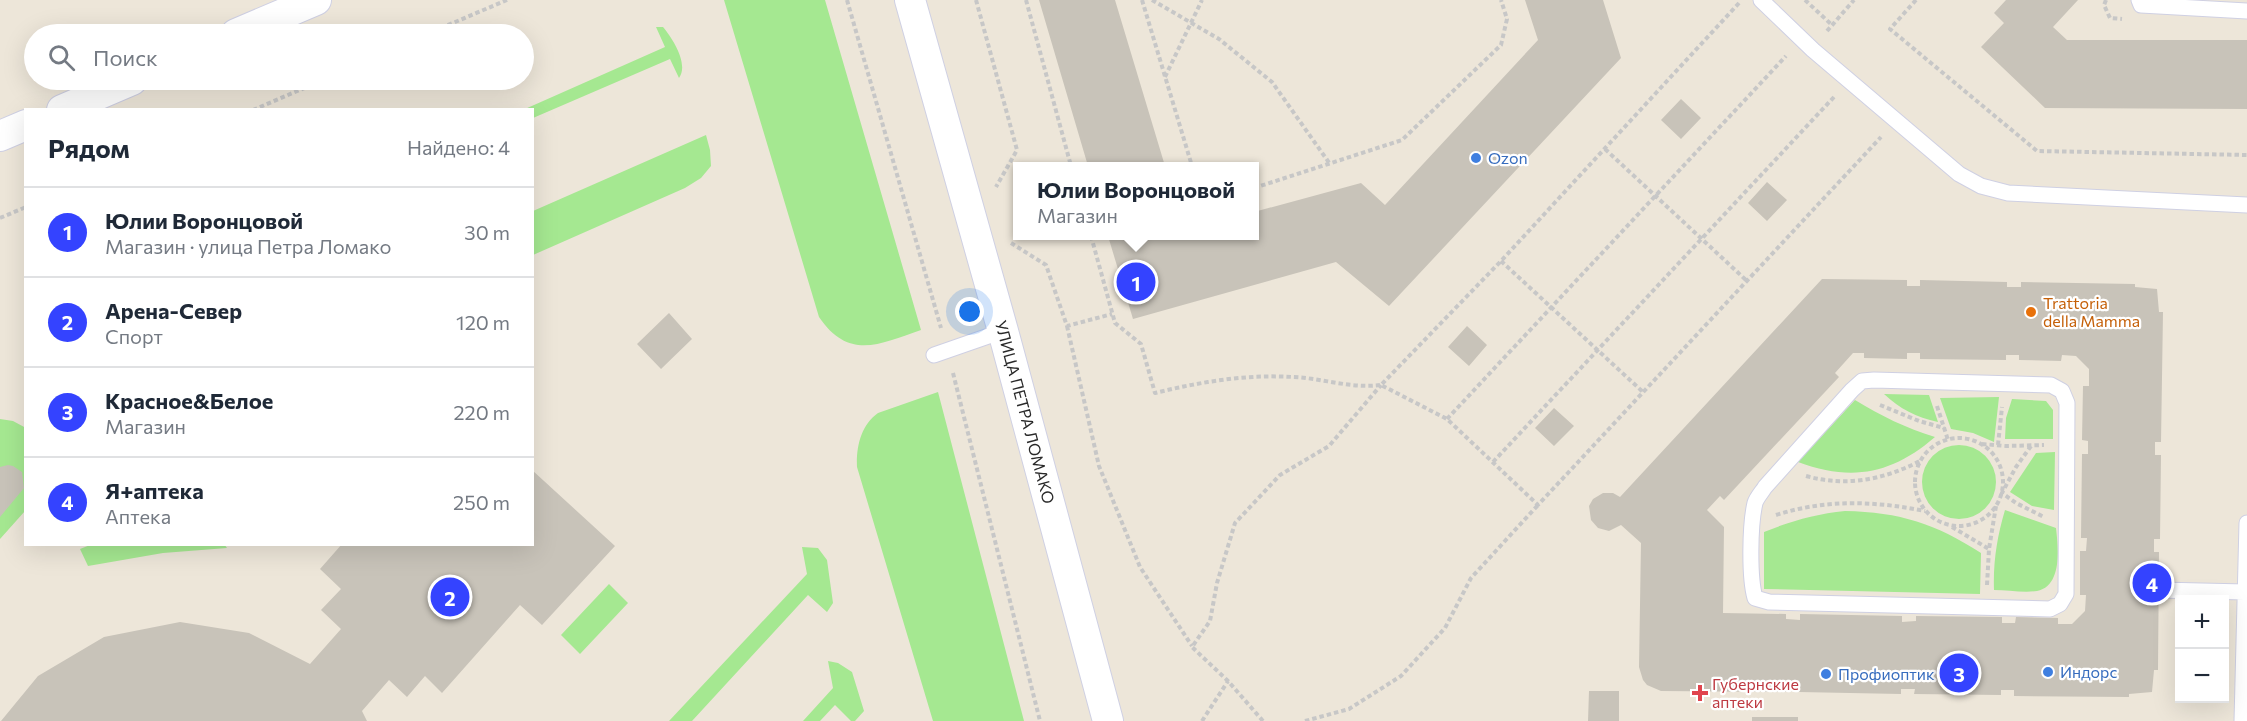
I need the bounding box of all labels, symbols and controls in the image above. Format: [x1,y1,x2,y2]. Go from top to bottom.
search box [24,24,534,90]
icon: search [45,41,78,74]
text: Поиск [93,44,158,71]
text: Рядом [48,132,130,163]
text: Найдено: 4 [407,135,510,159]
place label: Ozon [1488,148,1528,167]
marker: Ozon [1469,151,1483,165]
popup [1013,162,1259,240]
text: Юлии Воронцовой [1037,176,1235,203]
text: Магазин [1037,203,1118,227]
text: Юлии Воронцовой [105,207,303,234]
text: 1 [63,220,72,244]
text: 30 m [464,220,510,244]
text: Магазин · улица Петра Ломако [105,234,391,258]
pin: 1 [1116,260,1156,304]
place label: Trattoria della Mamma [2043,293,2140,330]
text: Арена-Север [105,297,242,324]
your location [955,297,984,326]
marker: Trattoria della Mamma [2024,305,2038,319]
text: 2 [62,310,73,334]
text: 120 m [456,310,510,334]
street label: УЛИЦА ПЕТРА ЛОМАКО [992,318,1059,506]
text: Спорт [105,324,163,348]
text: Красное&Белое [105,387,273,414]
text: 3 [62,400,73,424]
text: 220 m [454,400,510,424]
text: Магазин [105,414,186,438]
text: Я+аптека [105,477,204,504]
text: 4 [61,490,74,514]
text: 250 m [453,490,510,514]
text: Аптека [105,504,171,528]
pin: 4 [2132,560,2172,606]
pin: 2 [430,574,470,620]
map controls [2175,595,2229,703]
button: + [2175,595,2229,649]
button: − [2175,649,2229,703]
pin: 3 [1940,650,1978,696]
place label: Индорс [2060,662,2117,681]
place label: Профиоптик [1838,664,1935,683]
marker: Индорс [2041,665,2055,679]
marker: Профиоптик [1819,667,1833,681]
place label: Губернские аптеки [1712,674,1799,711]
marker: Губернские аптеки [1693,686,1707,700]

